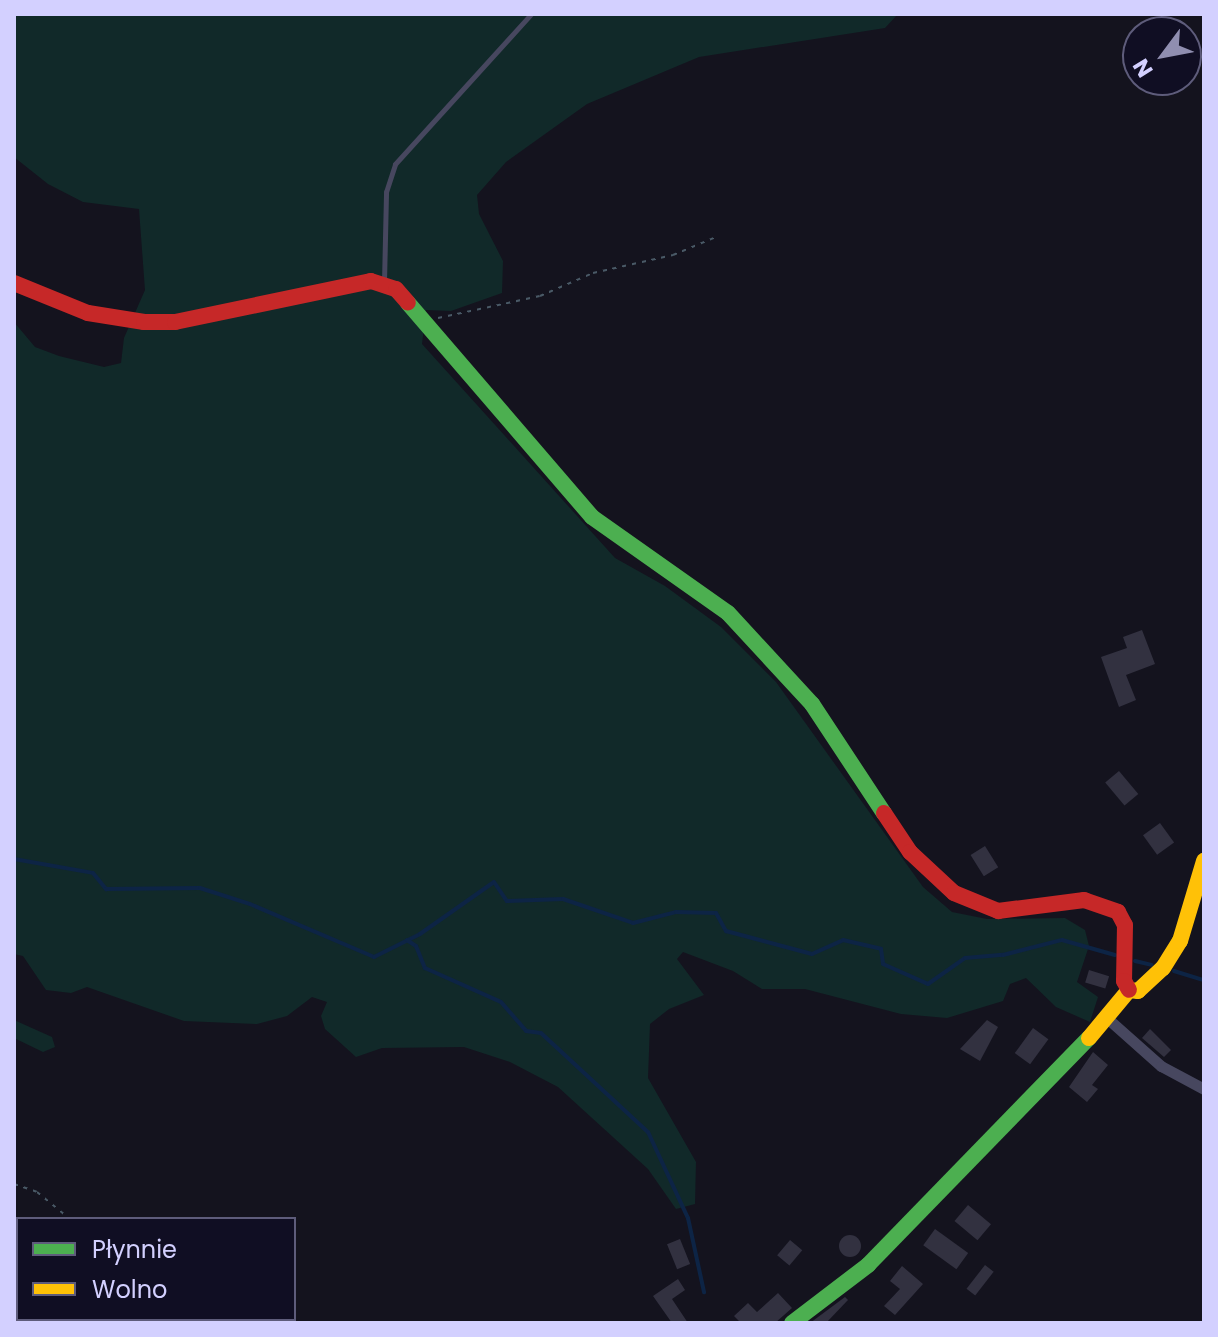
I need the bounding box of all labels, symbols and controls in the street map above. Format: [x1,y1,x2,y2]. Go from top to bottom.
north arrow [1122,16,1202,96]
text: N [1125,53,1160,83]
legend [16,1217,296,1321]
text: Płynnie [92,1233,177,1266]
text: Wolno [92,1273,167,1306]

